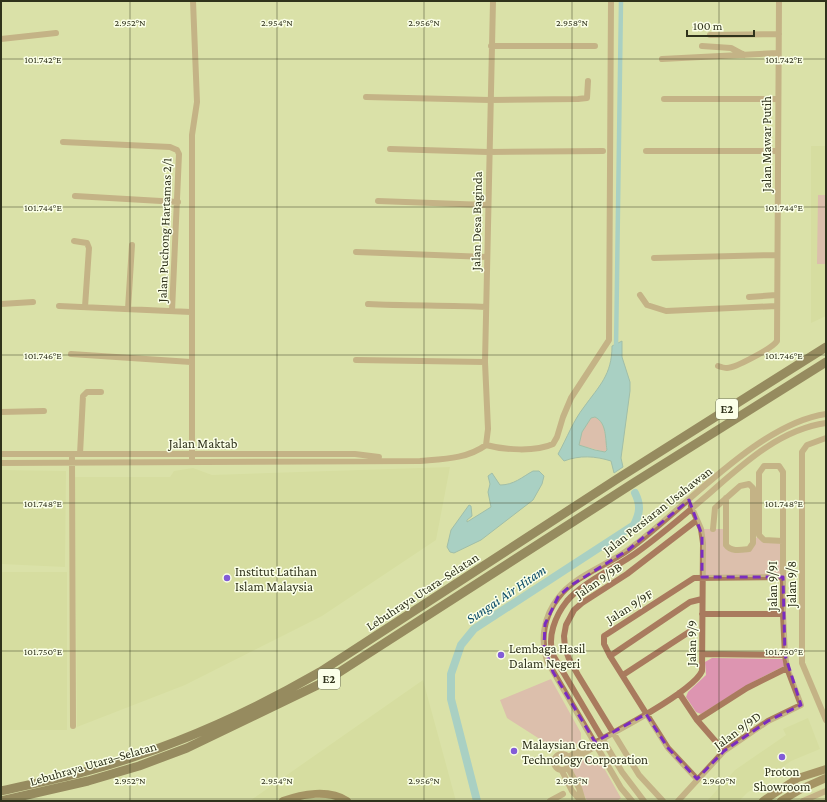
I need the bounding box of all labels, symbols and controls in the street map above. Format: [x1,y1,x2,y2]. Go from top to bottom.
scale bar [687,12,754,38]
text: 2.952°N [114,17,146,28]
text: 2.954°N [261,17,293,28]
text: 2.956°N [408,17,440,28]
text: 2.958°N [556,17,588,28]
text: 100 m [693,19,723,33]
text: 101.742°E [24,54,62,65]
text: 101.742°E [765,54,803,65]
street label: Jalan Mawar Putih [759,96,774,193]
street label: Jalan Puchong Hartamas 2/1 [154,157,175,304]
street label: Jalan Desa Baginda [468,171,485,272]
text: 101.744°E [24,202,62,213]
text: 101.744°E [765,202,803,213]
text: 101.746°E [24,350,62,361]
text: 101.746°E [765,350,803,361]
road number: E2 [716,399,738,419]
street label: Jalan Maktab [168,436,238,451]
street label: Jalan Persiaran Usahawan [599,463,715,558]
text: 101.748°E [24,498,63,509]
text: 101.748°E [765,498,804,509]
street label: Lebuhraya Utara–Selatan [363,549,481,633]
street label: Jalan 9/9B [571,559,624,602]
water label: Sungai Air Hitam [463,561,549,627]
street label: Jalan 9/9I [765,561,780,612]
street label: Jalan 9/8 [784,561,799,608]
place label: Institut Latihan Islam Malaysia [235,564,317,594]
marker: Institut Latihan Islam Malaysia [222,573,232,583]
street label: Jalan 9/9F [602,586,656,627]
street label: Jalan 9/9 [684,620,699,667]
place label: Lembaga Hasil Dalam Negeri [509,641,586,671]
text: 101.750°E [24,646,63,657]
text: 101.750°E [765,646,804,657]
marker: Lembaga Hasil Dalam Negeri [496,650,506,660]
road number: E2 [318,669,340,689]
street label: Jalan 9/9D [710,708,764,753]
place label: Malaysian Green Technology Corporation [522,737,648,767]
street label: Lebuhraya Utara–Selatan [28,738,158,789]
marker: Malaysian Green Technology Corporation [509,746,519,756]
marker: Proton Showroom [777,752,787,762]
place label: Proton Showroom [754,764,811,794]
text: 2.952°N [114,775,146,786]
text: 2.954°N [261,775,293,786]
text: 2.956°N [408,775,440,786]
text: 2.958°N [556,775,588,786]
text: 2.960°N [703,775,736,786]

